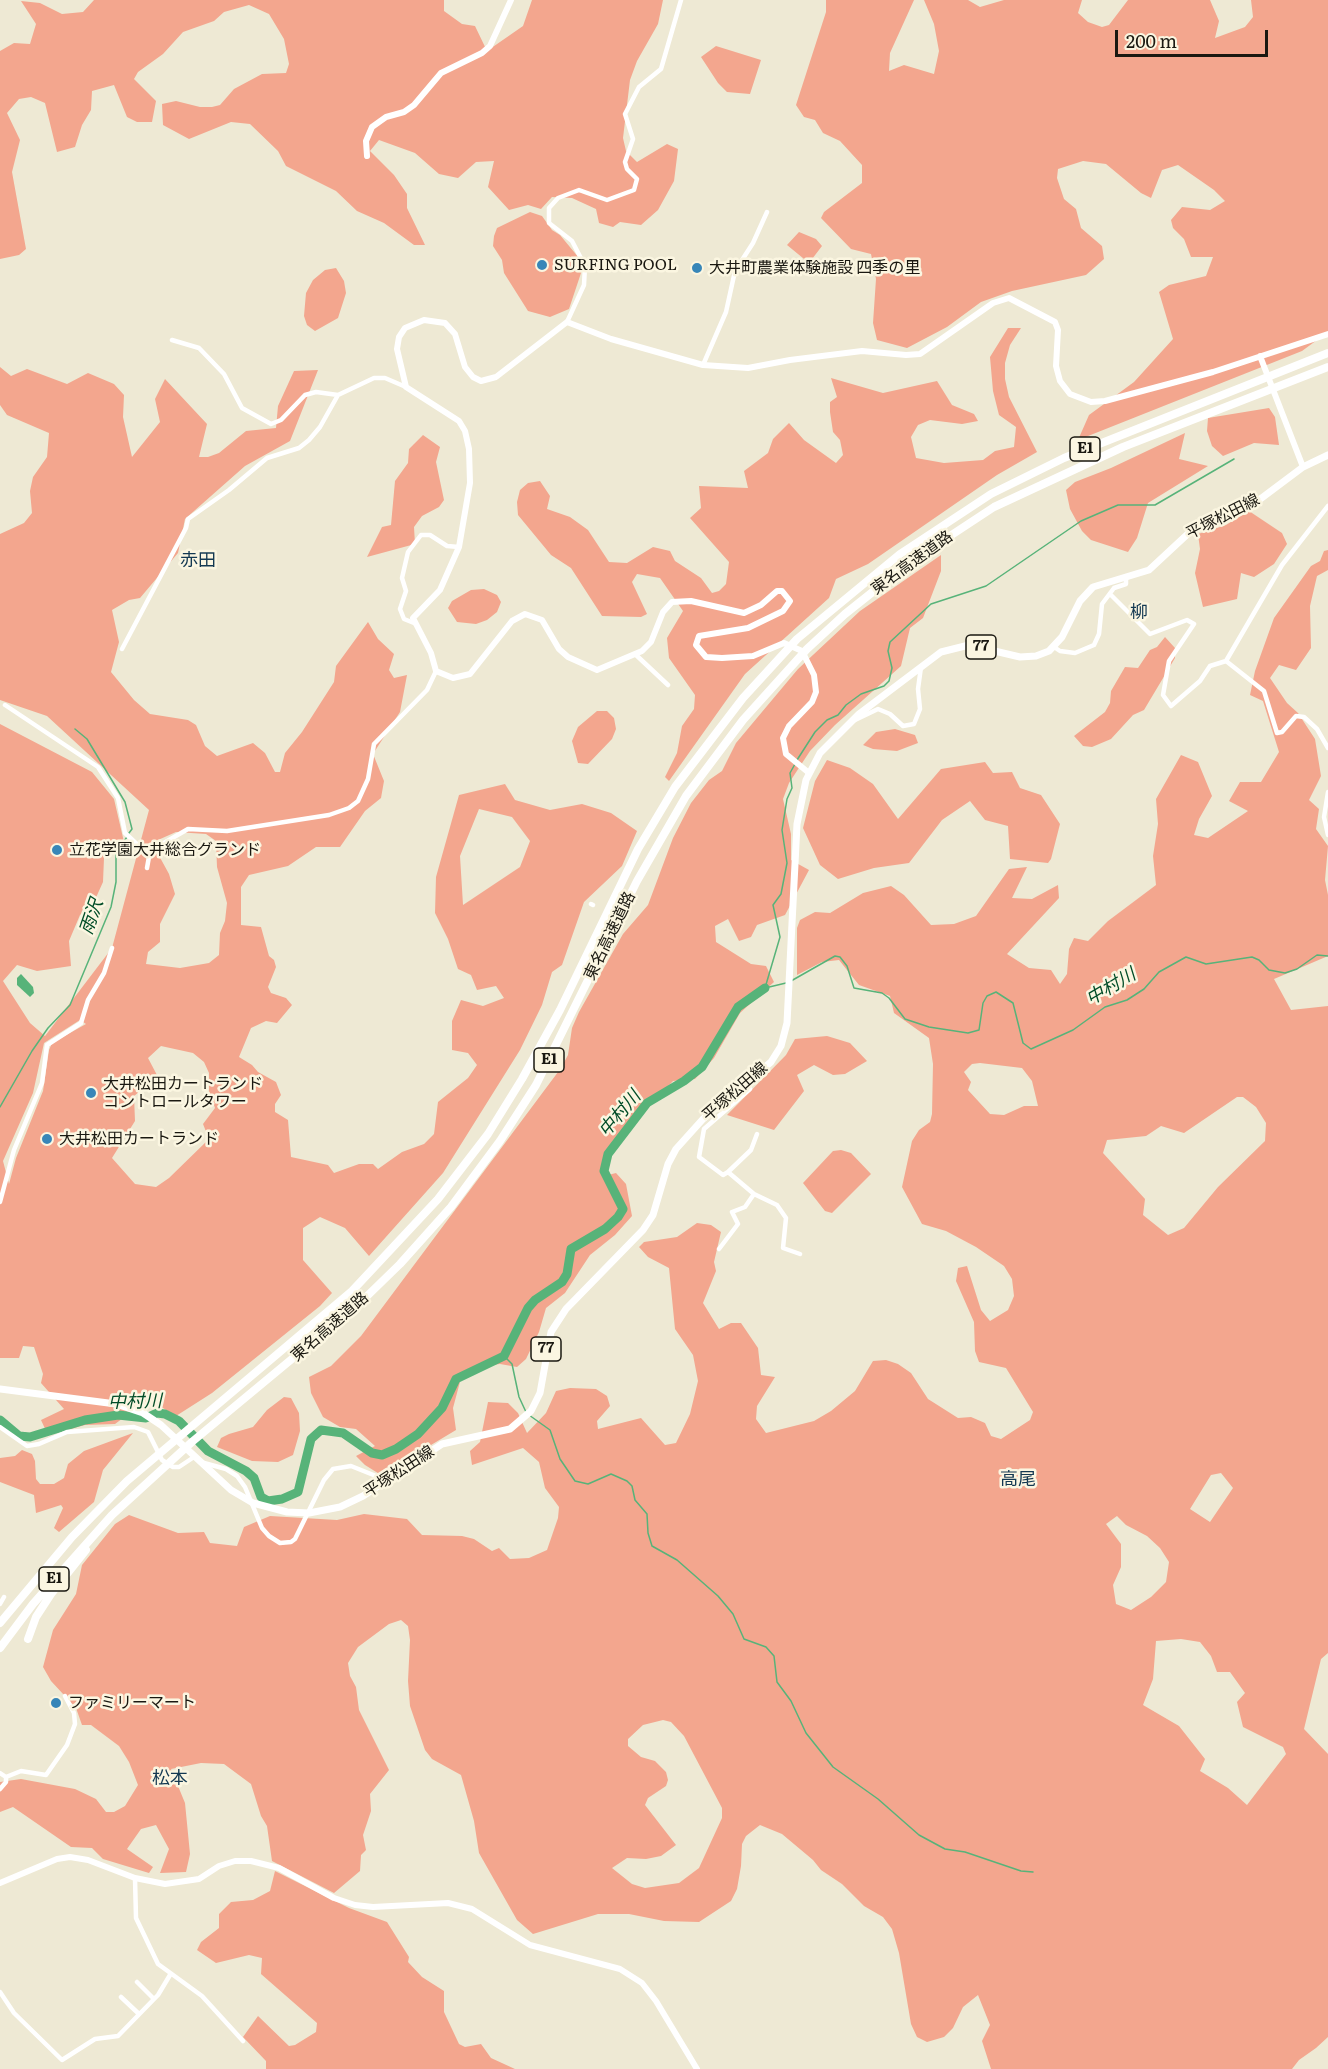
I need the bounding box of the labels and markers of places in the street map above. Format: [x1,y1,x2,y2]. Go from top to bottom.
place label: SURFING POOL [554,255,677,275]
marker: SURFING POOL [535,258,549,272]
place label: 大井町農業体験施設 四季の里 [709,258,920,278]
marker: 大井町農業体験施設 四季の里 [690,261,704,275]
place label: 立花学園大井総合グランド [69,840,261,860]
marker: 立花学園大井総合グランド [50,843,64,857]
place label: 大井松田カートランド コントロールタワー [103,1074,263,1112]
marker: 大井松田カートランド コントロールタワー [84,1086,98,1100]
place label: 大井松田カートランド [59,1129,219,1149]
marker: 大井松田カートランド [40,1132,54,1146]
place label: ファミリーマート [68,1693,196,1713]
marker: ファミリーマート [49,1696,63,1710]

